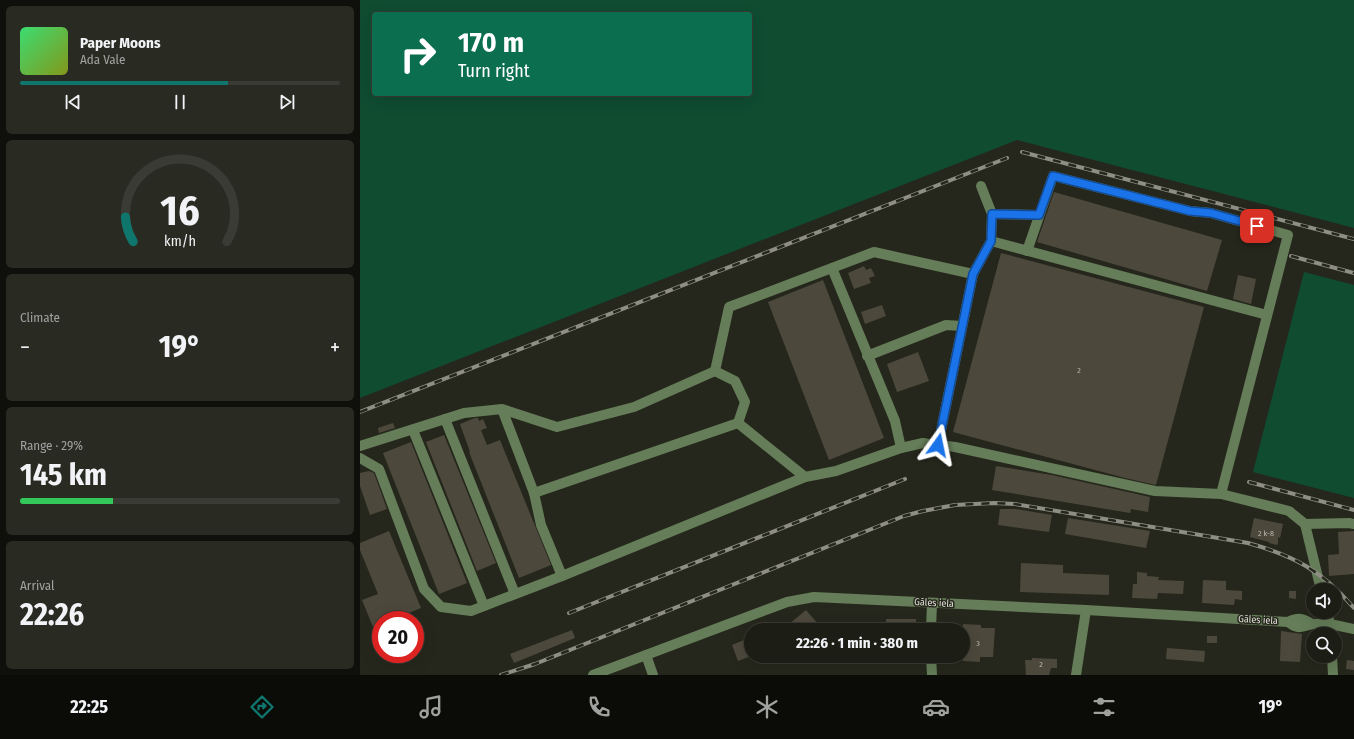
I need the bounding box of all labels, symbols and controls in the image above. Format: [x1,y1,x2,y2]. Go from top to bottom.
text: 170 m [458,26,524,59]
icon: right [392,28,444,80]
text: Paper Moons [80,34,161,52]
text: Ada Vale [80,52,125,67]
text: Turn right [458,60,530,82]
icon: previous [62,91,84,113]
icon: pause [169,91,191,113]
icon: next [276,91,298,113]
text: 16 [160,185,200,235]
pin [1240,209,1274,243]
icon: arrive [1246,215,1268,237]
text: km/h [164,232,196,249]
text: Climate [20,310,60,325]
text: 19° [159,329,201,365]
text: − [20,334,30,361]
text: + [330,334,340,361]
house number: 2 [1077,366,1081,375]
position arrow [917,424,959,466]
text: Range · 29% [20,438,83,453]
text: 145 km [20,457,107,493]
house number: 2 k-8 [1258,529,1274,538]
text: Arrival [20,578,54,593]
map controls [1306,583,1342,663]
button: sound [1306,583,1342,619]
street label: Gāles iela [914,596,954,610]
text: 22:26 [20,597,84,633]
speed limit sign: 20 [372,611,424,663]
street label: Gāles iela [1238,613,1278,627]
button: search [1306,627,1342,663]
text: 22:26 · 1 min · 380 m [796,634,918,652]
house number: 3 [976,639,980,648]
house number: 2 [1039,660,1043,669]
icon: directions [248,693,276,721]
icon: music [417,693,445,721]
icon: phone [585,693,613,721]
icon: climate [753,693,781,721]
icon: car [922,693,950,721]
icon: filters [1090,693,1118,721]
text: 22:25 [70,696,108,718]
text: 19° [1258,696,1284,718]

